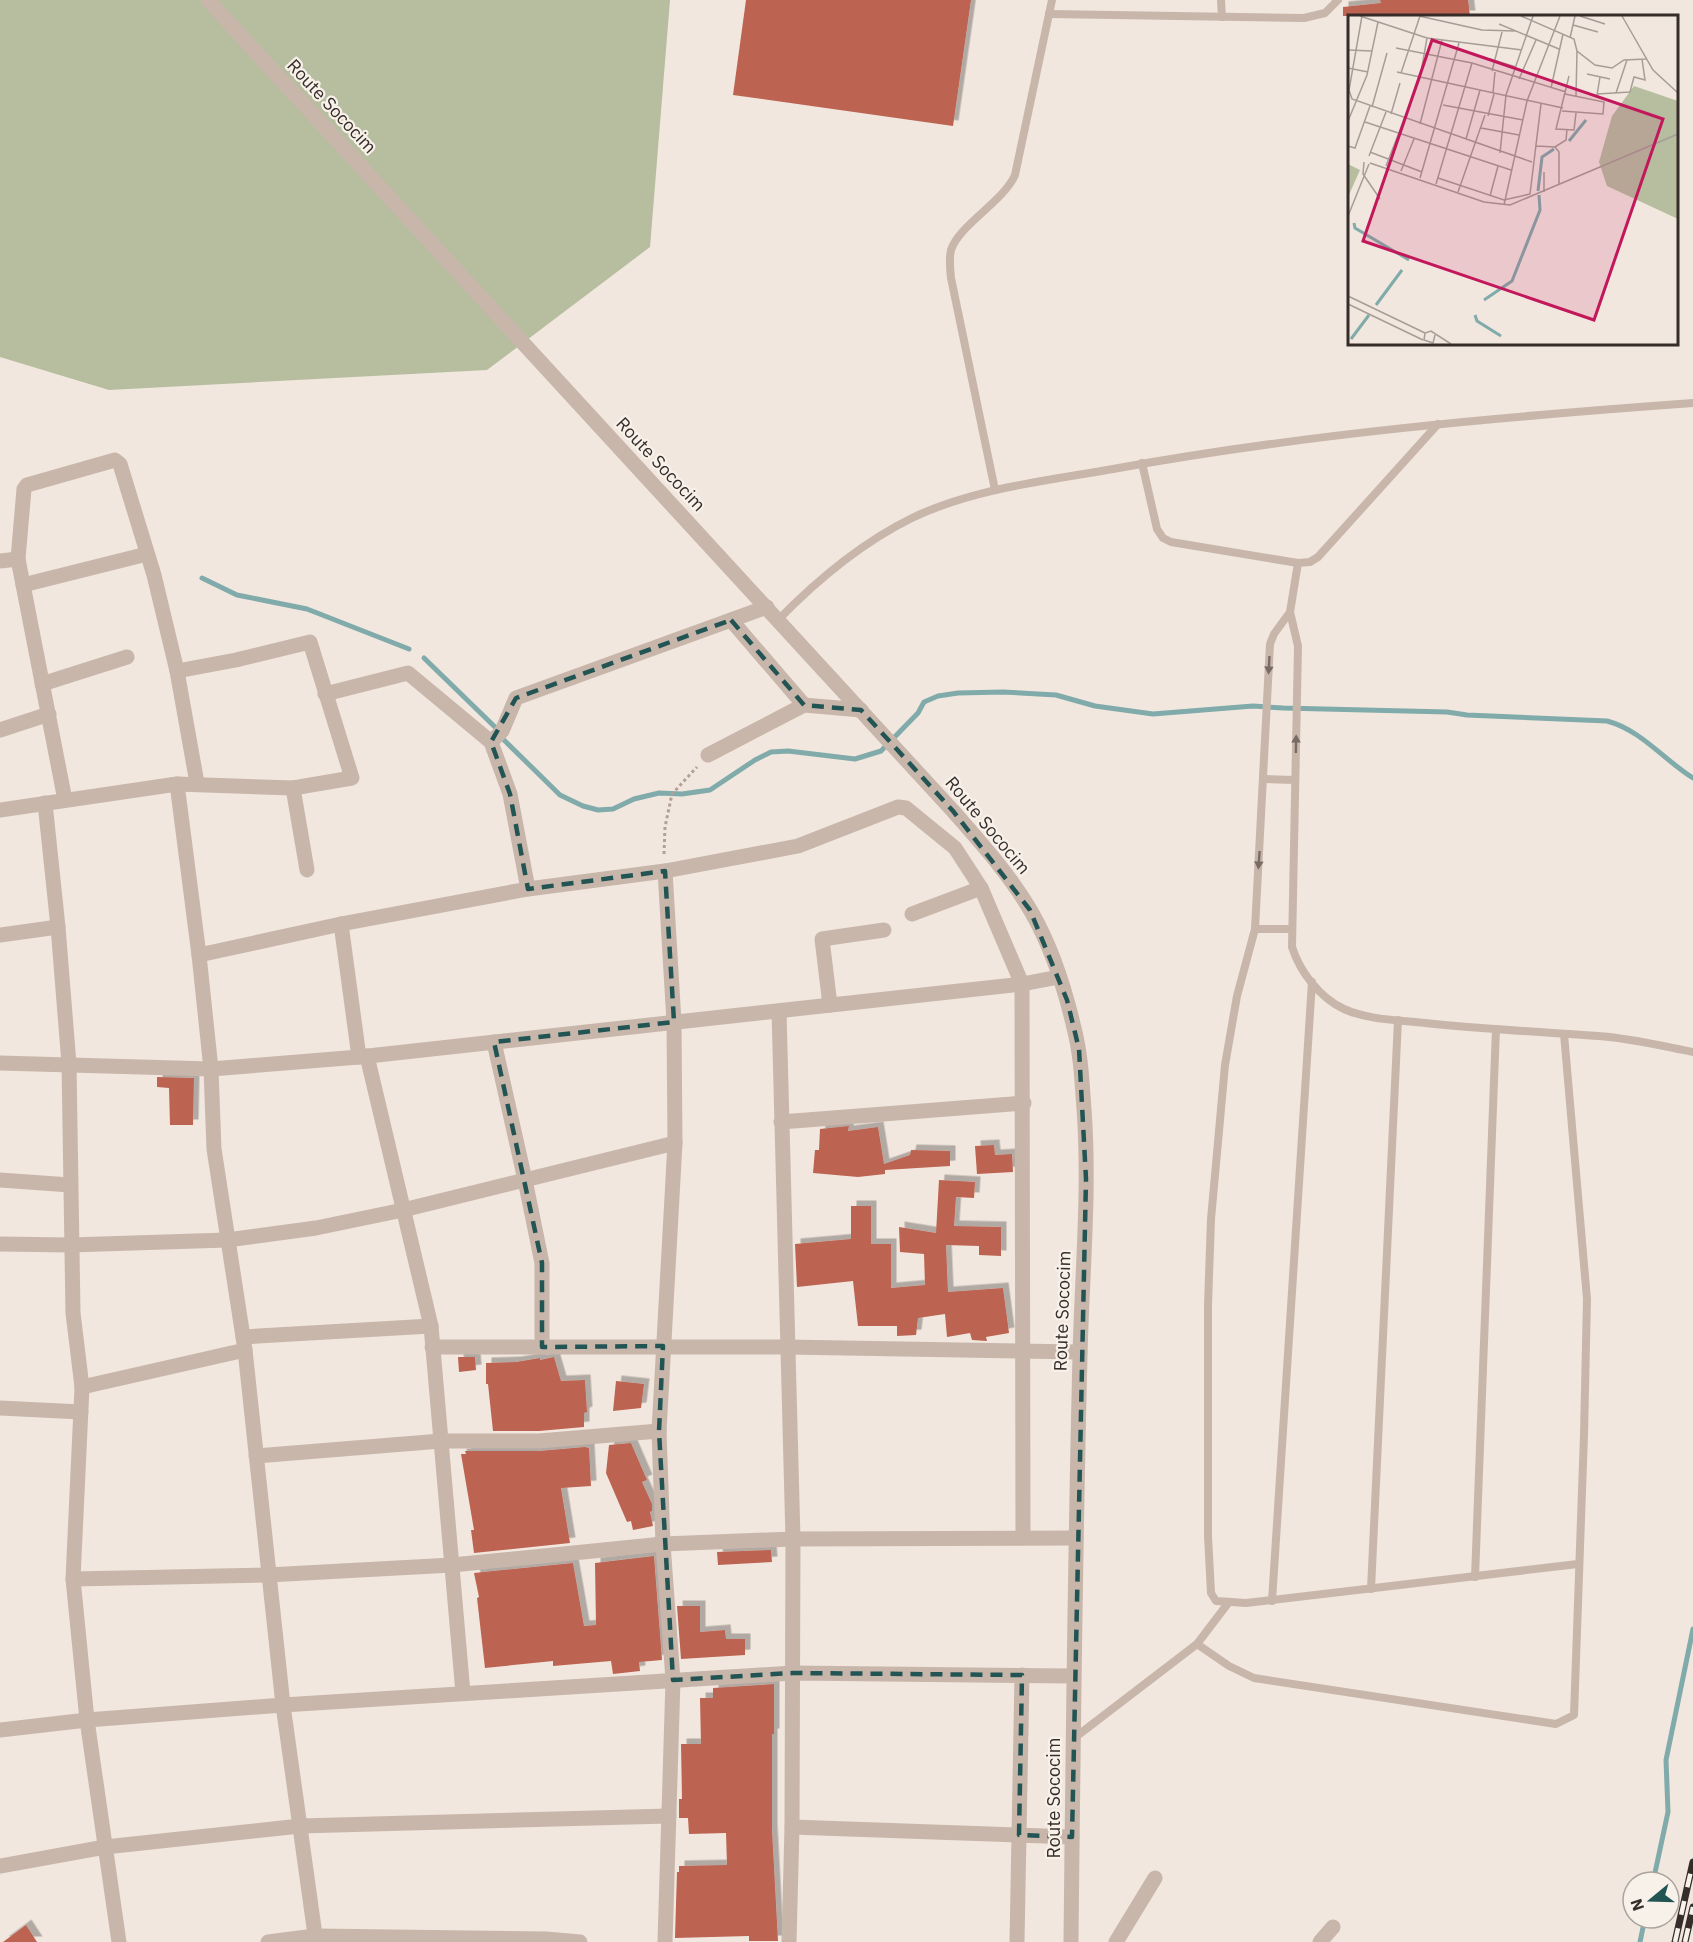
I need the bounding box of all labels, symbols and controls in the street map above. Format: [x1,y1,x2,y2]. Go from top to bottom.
inset map [1348,15,1678,345]
street label: Route Sococim [282,54,382,158]
street label: Route Sococim [611,412,711,516]
one-way arrow [1265,656,1274,675]
one-way arrow [1291,735,1300,754]
street label: Route Sococim [940,771,1036,879]
one-way arrow [1254,850,1264,869]
street label: Route Sococim [1048,1250,1076,1372]
street label: Route Sococim [1042,1738,1065,1858]
north arrow [1621,1870,1681,1930]
text: N [1625,1896,1648,1914]

